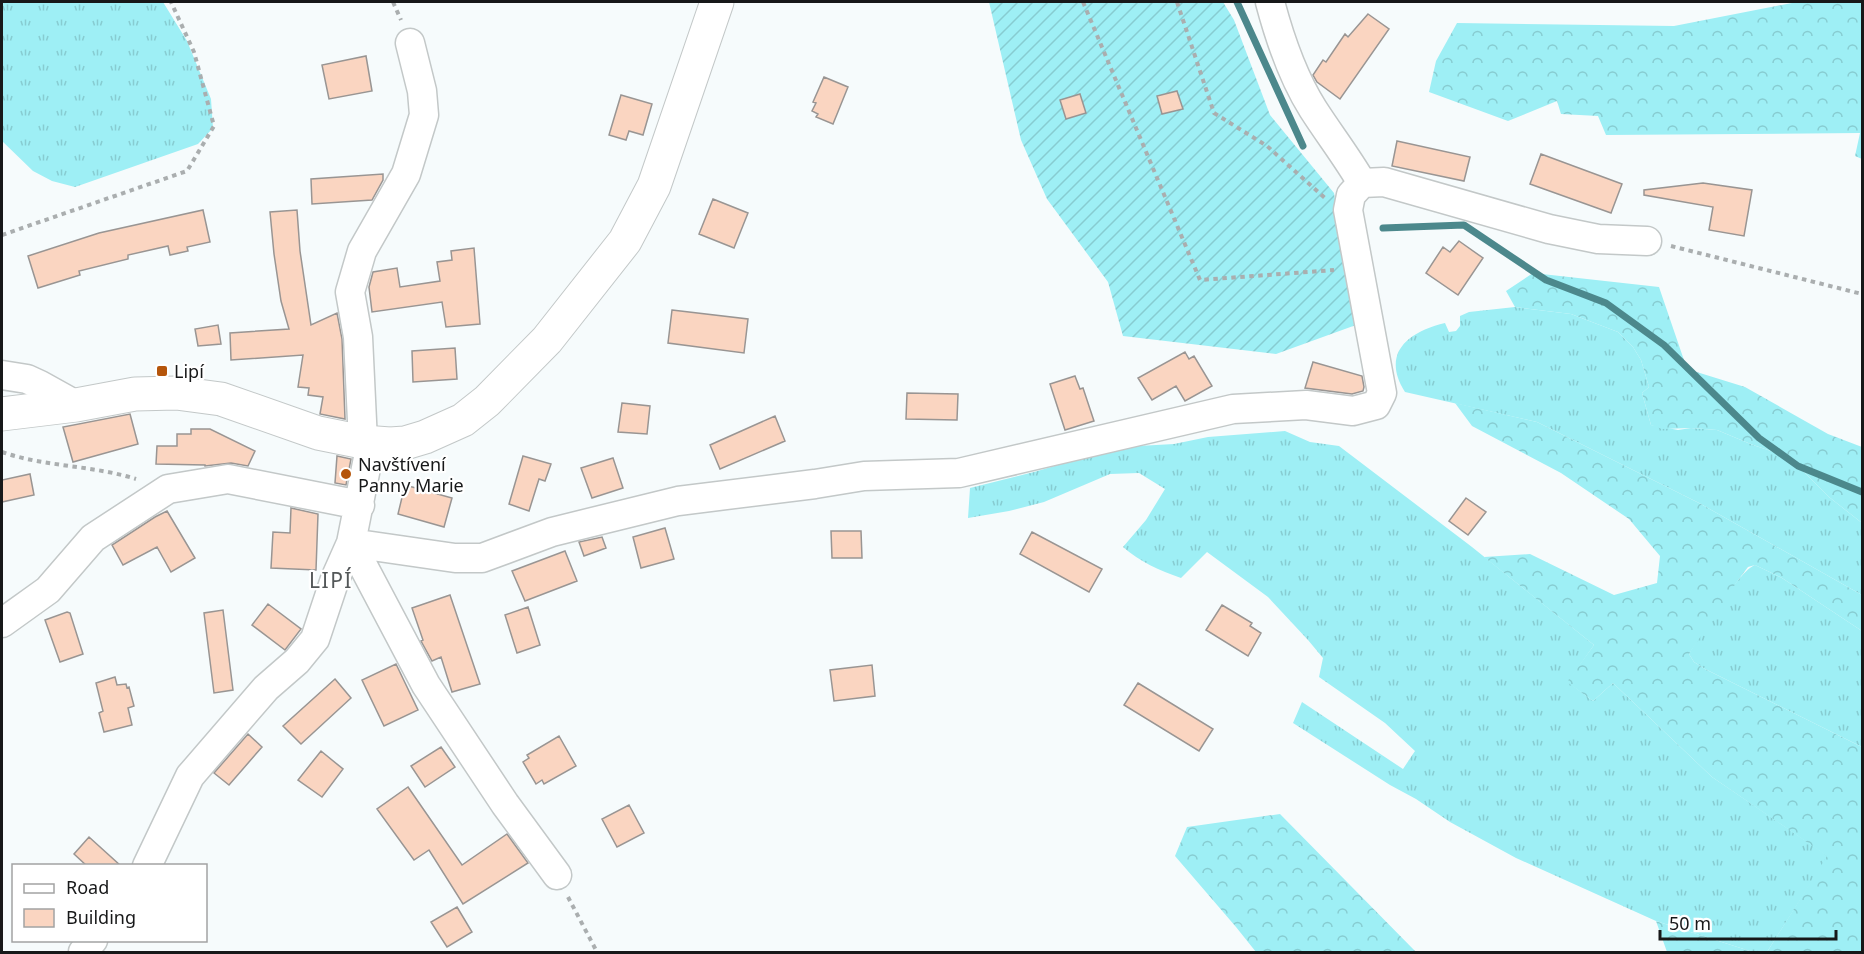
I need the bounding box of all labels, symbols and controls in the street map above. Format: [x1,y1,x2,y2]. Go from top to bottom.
place label: Lipí [174,359,204,383]
marker: Lipí [155,364,169,378]
place label: Navštívení Panny Marie [358,452,464,497]
marker: Navštívení Panny Marie [339,467,353,481]
district label: LIPÍ [309,566,353,594]
legend [12,864,207,942]
text: Road [66,875,109,899]
scale bar [1660,903,1836,941]
text: Building [66,905,136,929]
text: 50 m [1669,911,1711,935]

